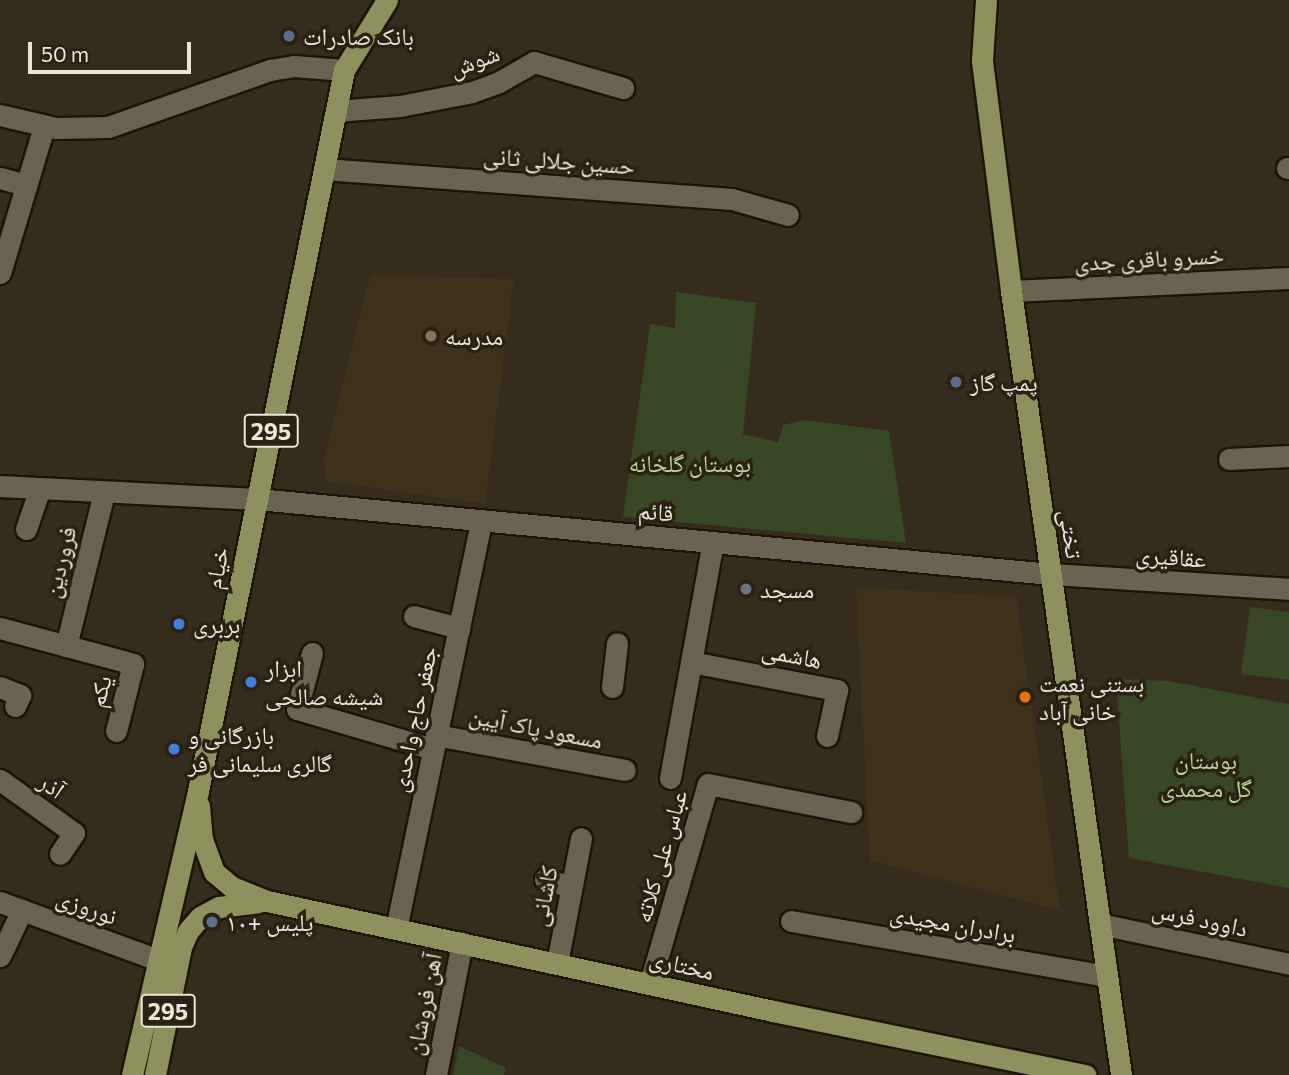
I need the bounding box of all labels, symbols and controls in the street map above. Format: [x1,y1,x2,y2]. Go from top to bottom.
place label: بانک صادرات [303,22,414,50]
scale bar [32,28,194,72]
marker: بانک صادرات [281,28,297,44]
street label: شوش [445,38,503,82]
text: 50 m [41,41,89,66]
street label: حسین جلالی ثانی [482,140,636,180]
street label: خسرو باقری جدی [1073,240,1225,276]
place label: مدرسه [445,322,503,350]
marker: مدرسه [423,328,439,344]
place label: پمپ گاز [970,368,1038,396]
marker: پمپ گاز [948,374,964,390]
road number: 295 [243,412,299,450]
park label: بوستان گلخانه [629,449,751,477]
street label: قائم [637,495,675,527]
street label: تختی [1054,508,1090,560]
street label: فروردین [36,523,82,601]
street label: عقاقیری [1135,539,1207,573]
street label: خیام [198,545,234,591]
place label: مسجد [760,575,814,603]
marker: مسجد [738,581,754,597]
place label: بربری [193,610,240,638]
marker: بربری [171,616,187,632]
street label: هاشمی [760,634,824,674]
street label: جعفر حاج واحدی [383,643,443,795]
place label: ابزار شیشه صالحی [265,654,383,710]
place label: بستنی نعمت خانی آباد [1039,669,1144,725]
street label: یکم [81,672,117,710]
marker: ابزار شیشه صالحی [243,674,259,690]
marker: بستنی نعمت خانی آباد [1017,689,1033,705]
street label: مسعود پاک آیین [467,700,605,754]
place label: بازرگانی و گالری سلیمانی فر [188,721,332,777]
marker: بازرگانی و گالری سلیمانی فر [166,741,182,757]
park label: بوستان گل محمدی [1160,746,1252,802]
street label: آذر [34,766,70,804]
street label: عباس علی کلاته [627,786,693,926]
street label: کاشانی [523,863,563,929]
street label: نوروزی [53,882,121,930]
street label: داوود فرس [1150,894,1250,942]
street label: برادران مجیدی [888,898,1018,948]
place label: پلیس +۱۰ [226,908,313,936]
marker: پلیس +۱۰ [204,914,220,930]
street label: مختاری [647,943,717,985]
street label: آهن فروشان [399,950,447,1058]
road number: 295 [140,992,196,1030]

